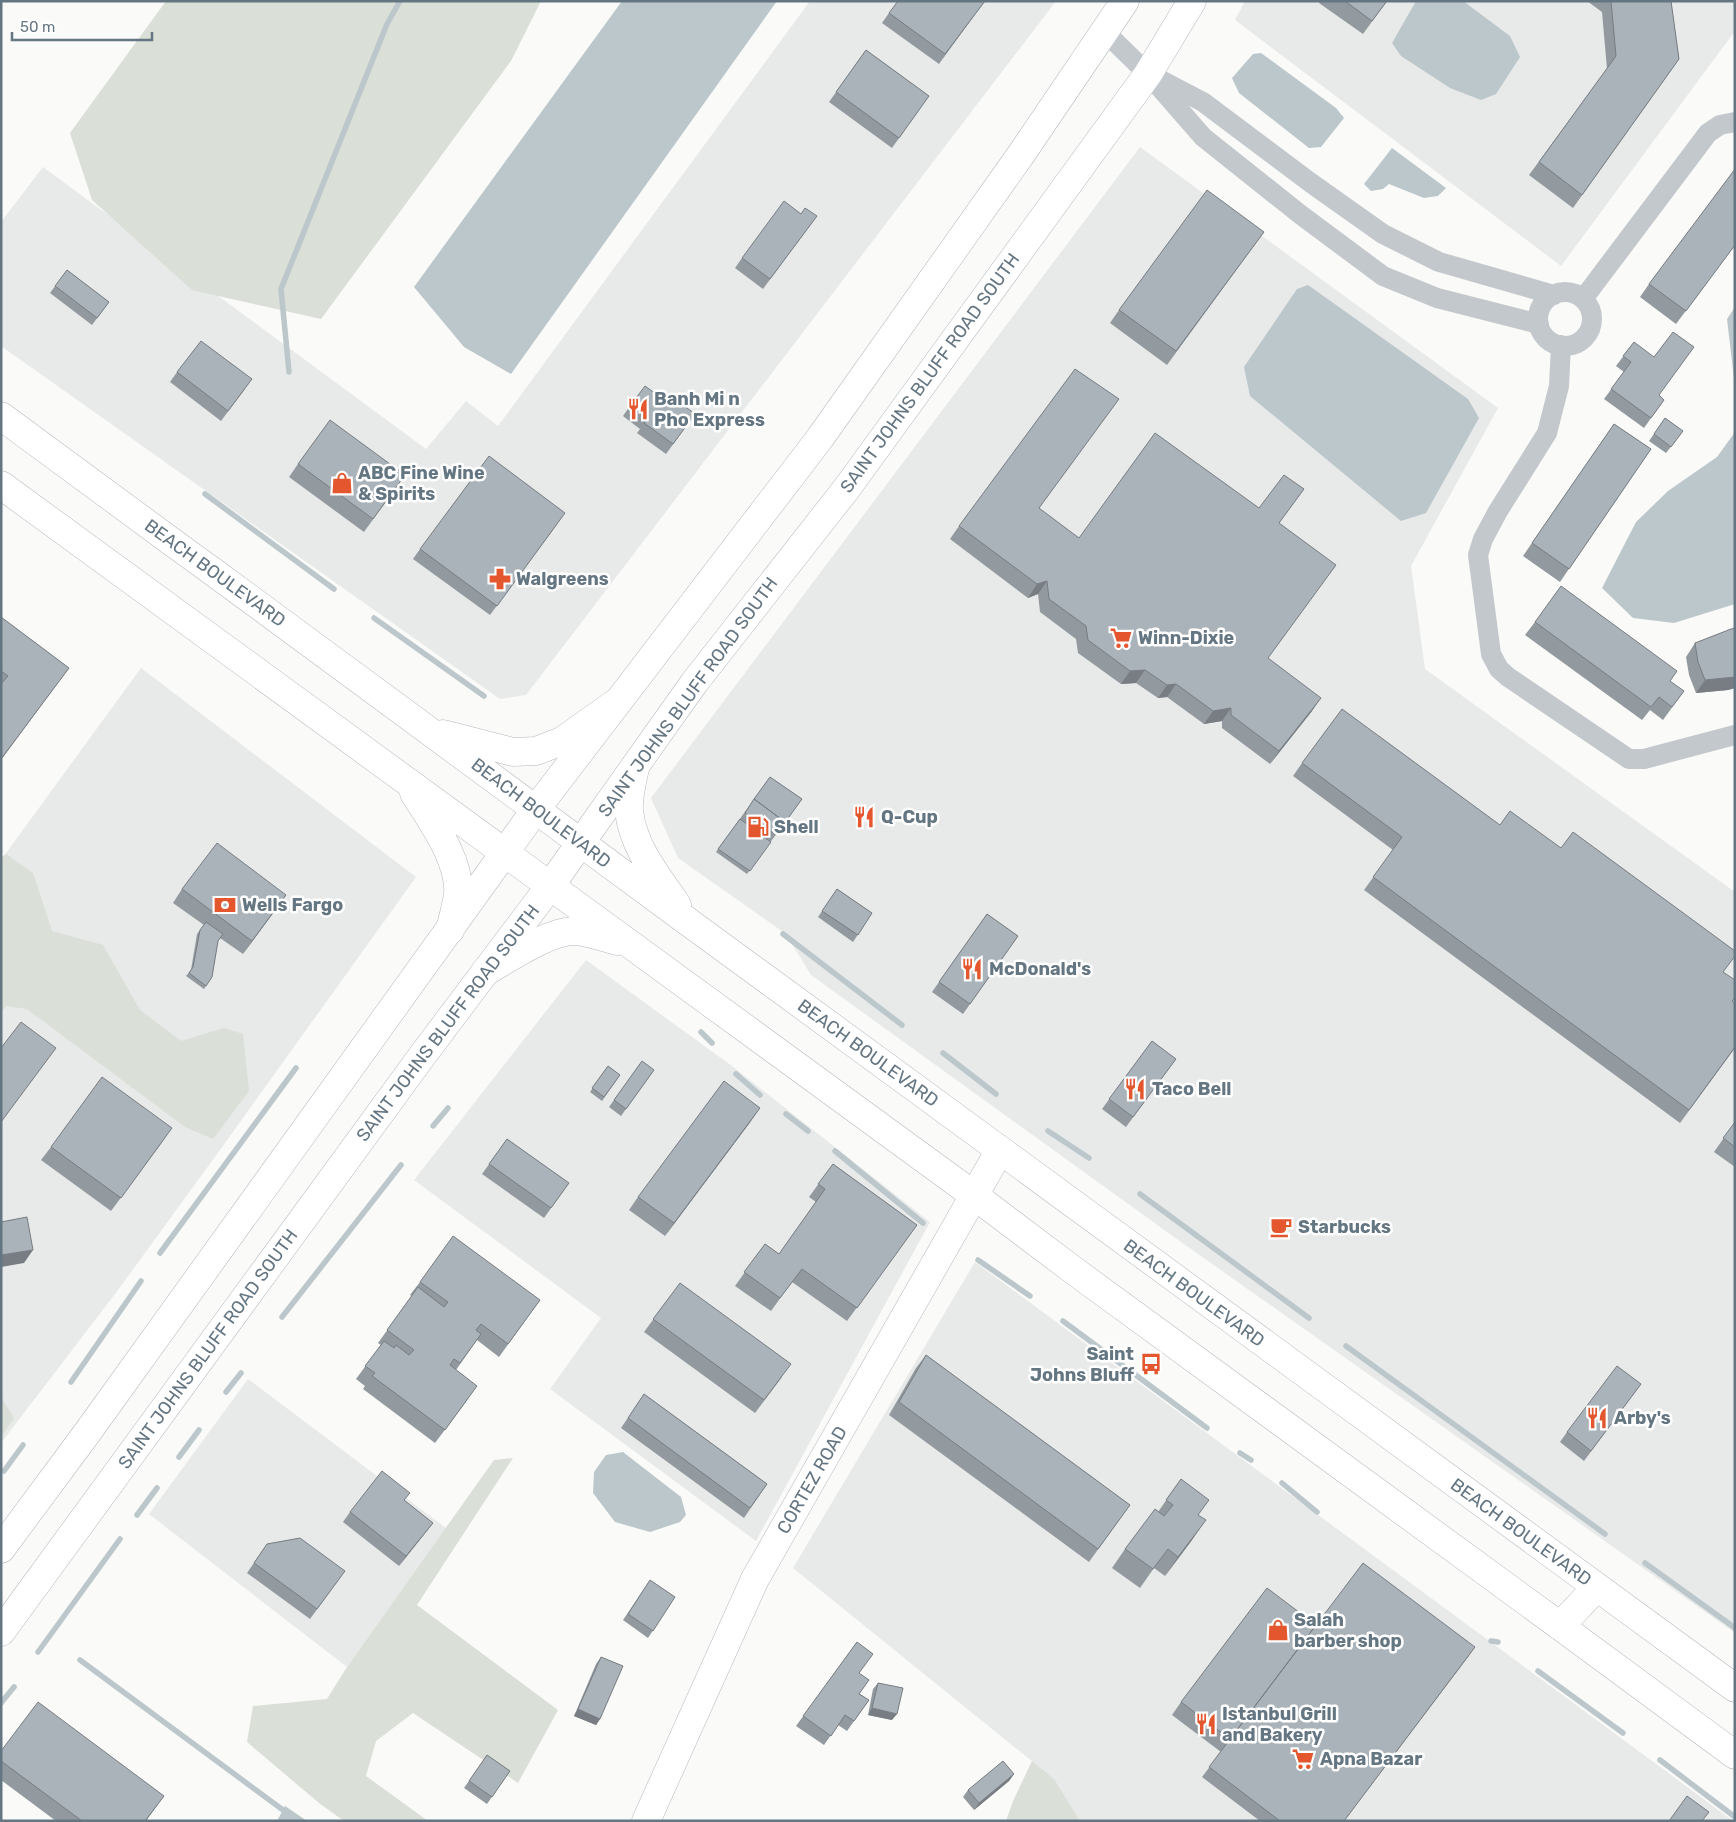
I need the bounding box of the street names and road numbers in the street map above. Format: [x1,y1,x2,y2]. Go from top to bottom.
street label: SAINT JOHNS BLUFF ROAD SOUTH [836,249,1024,497]
street label: BEACH BOULEVARD [140,514,290,632]
street label: SAINT JOHNS BLUFF ROAD SOUTH [594,573,782,821]
street label: BEACH BOULEVARD [467,753,615,873]
street label: SAINT JOHNS BLUFF ROAD SOUTH [352,900,544,1146]
street label: BEACH BOULEVARD [793,994,943,1112]
street label: SAINT JOHNS BLUFF ROAD SOUTH [114,1225,302,1473]
street label: BEACH BOULEVARD [1119,1234,1269,1352]
street label: CORTEZ ROAD [772,1422,852,1538]
street label: BEACH BOULEVARD [1446,1473,1596,1591]

